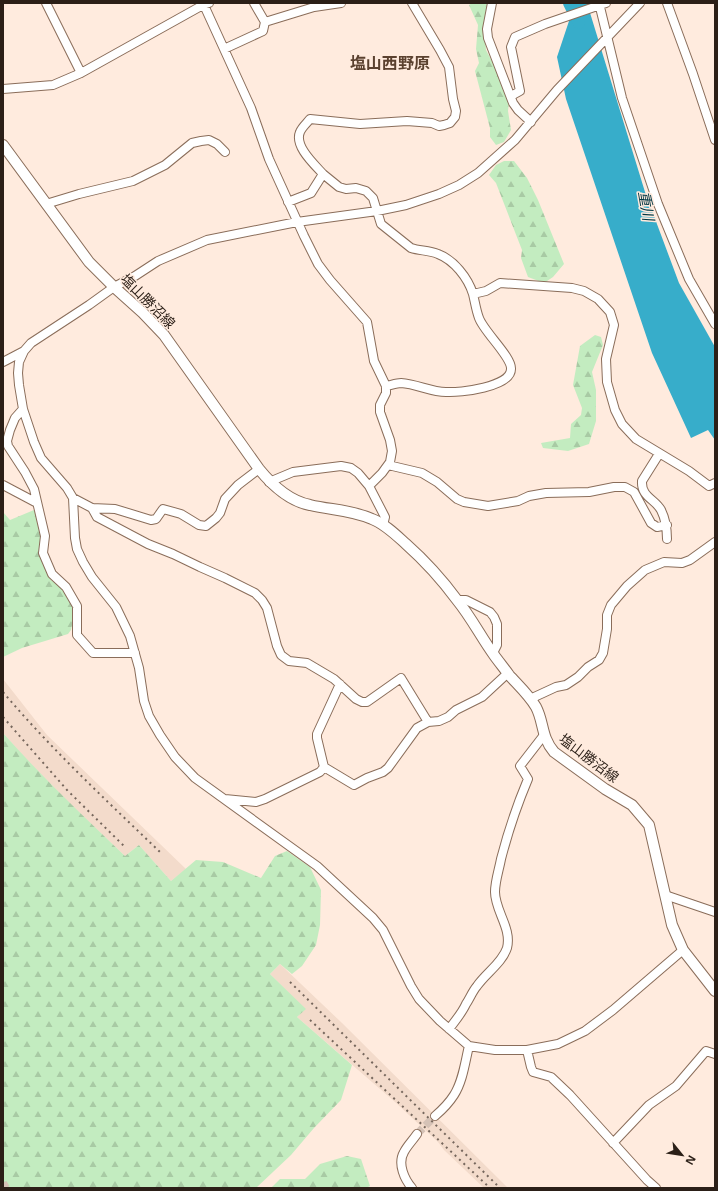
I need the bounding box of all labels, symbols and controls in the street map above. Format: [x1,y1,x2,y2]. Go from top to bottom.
district label: 塩山西野原 [350,52,430,74]
water label: 重川 [635,189,660,224]
street label: 塩山勝沼線 [117,269,180,332]
street label: 塩山勝沼線 [556,729,623,786]
north arrow [662,1135,702,1175]
text: N [682,1153,700,1168]

